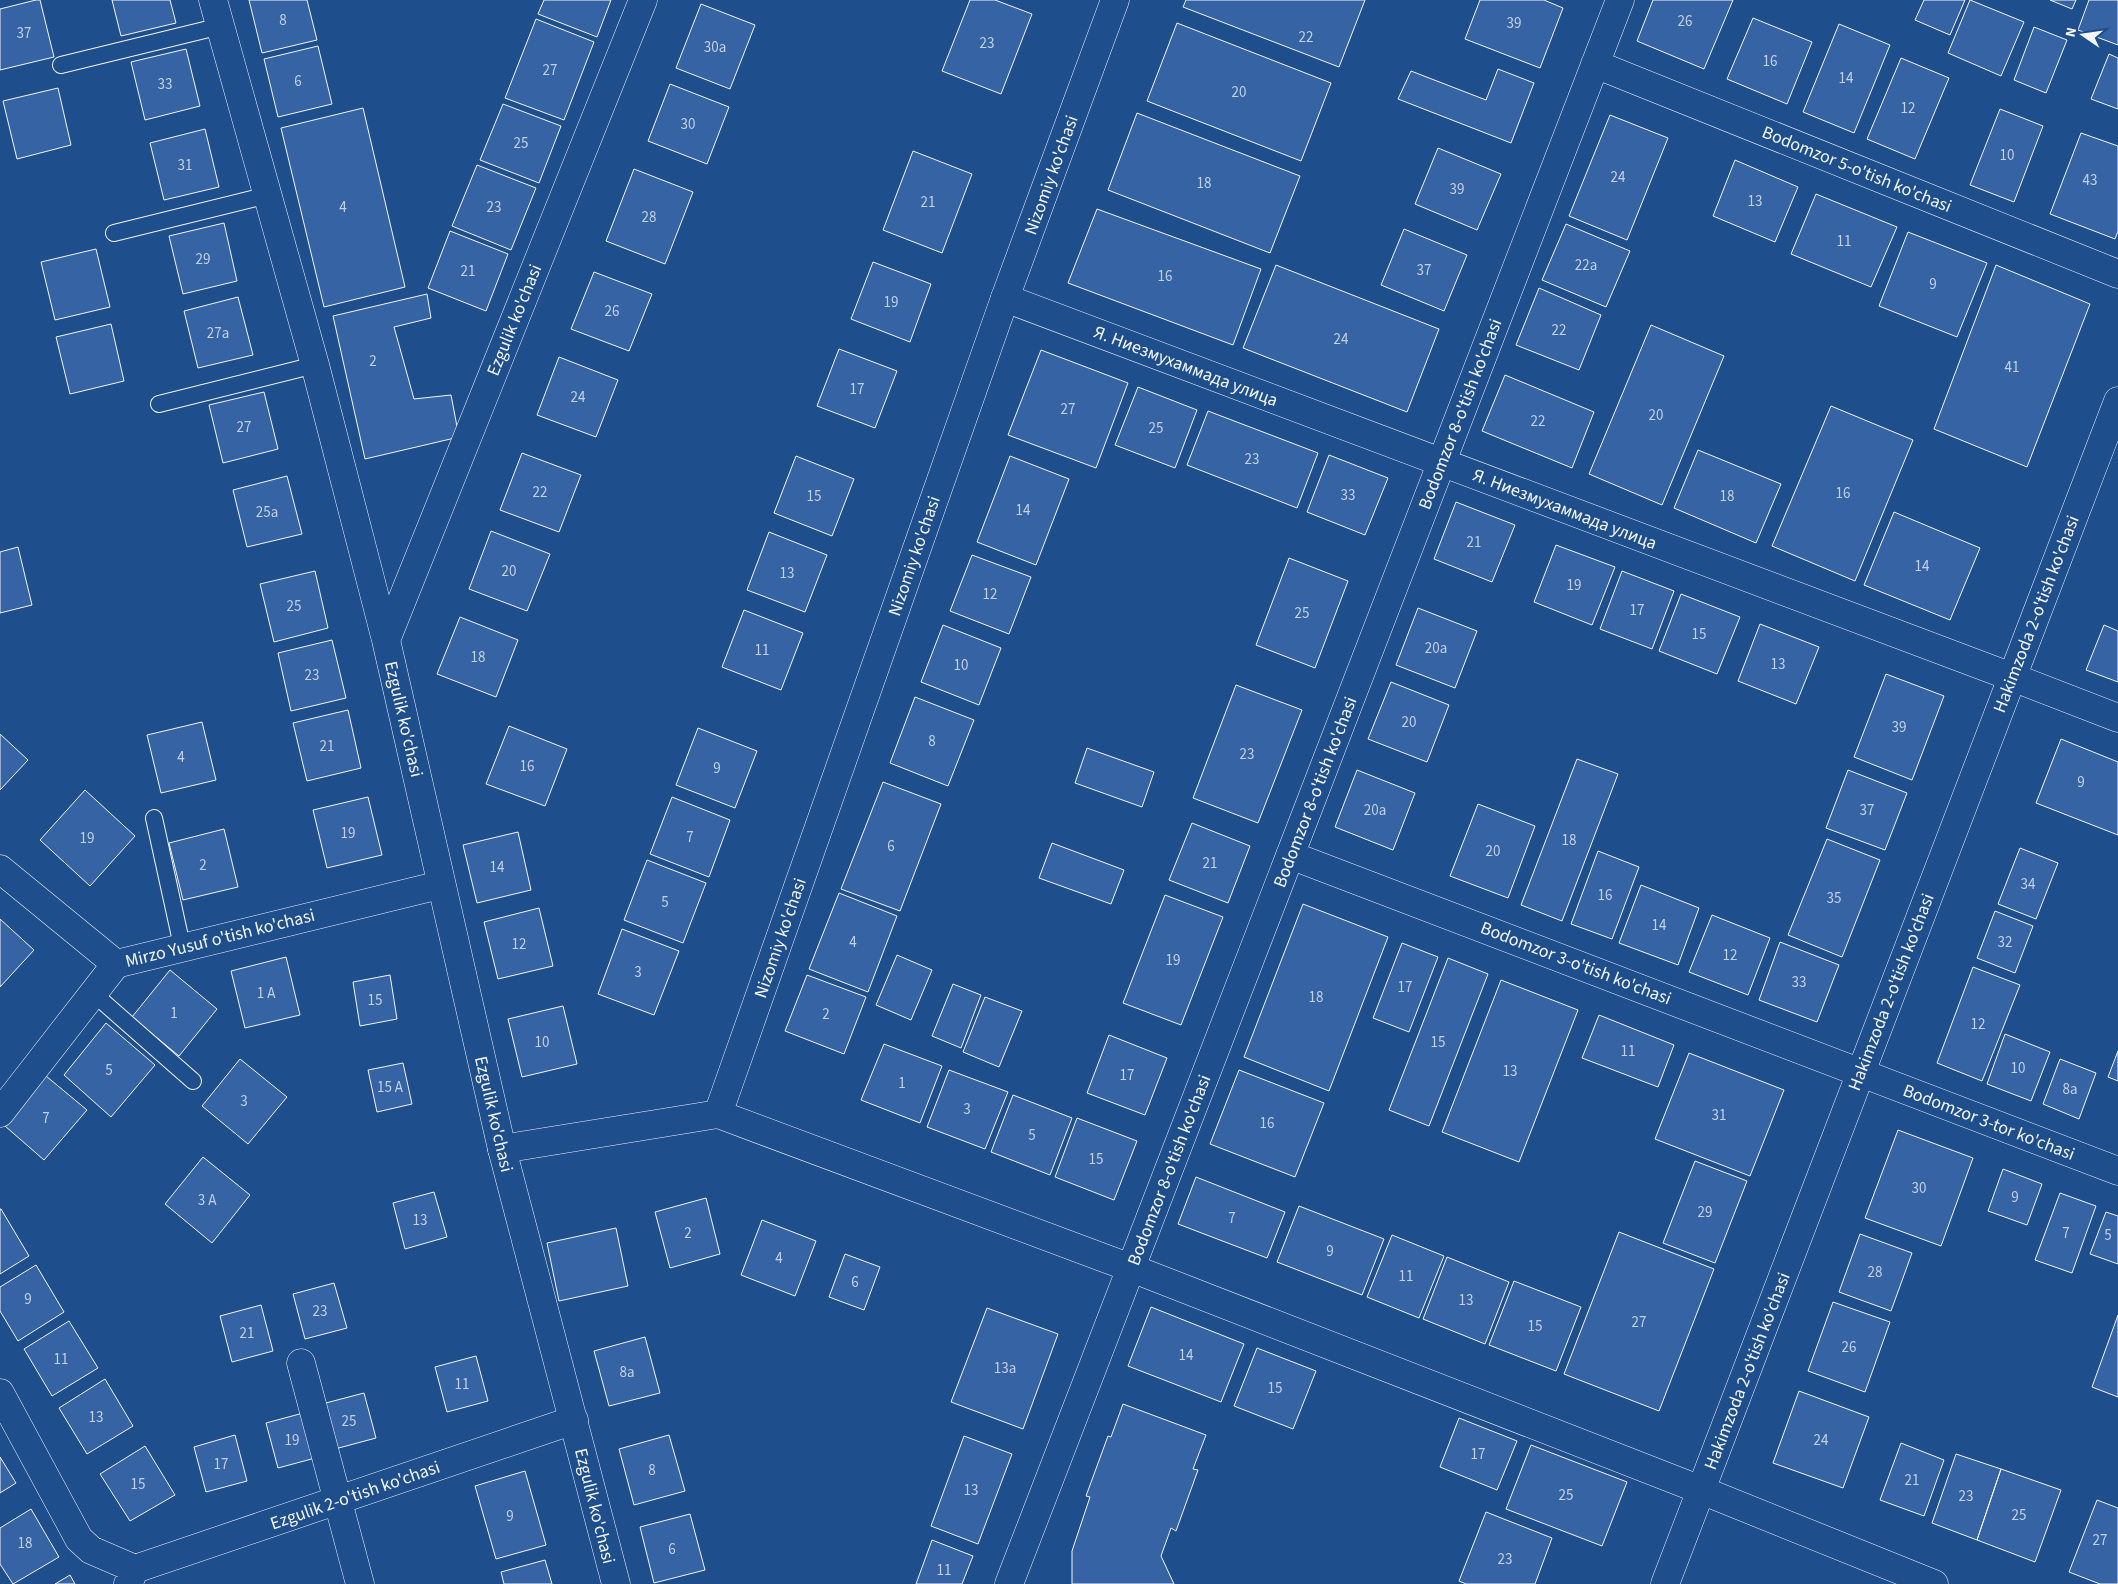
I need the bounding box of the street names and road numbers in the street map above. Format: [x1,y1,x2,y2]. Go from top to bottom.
street label: Nizomiy ko'chasi [1018,112,1085,238]
street label: Bodomzor 5-o'tish ko'chasi [1758,120,1955,219]
street label: Ezgulik ko'chasi [481,261,548,380]
street label: Bodomzor 8-o'tish ko'chasi [1412,315,1508,513]
street label: Я. Ниезмухаммада улица [1090,320,1282,413]
street label: Я. Ниезмухаммада улица [1469,463,1661,556]
street label: Nizomiy ko'chasi [882,493,947,620]
street label: Hakimzoda 2-o'tish ko'chasi [1987,512,2086,716]
street label: Ezgulik ko'chasi [378,659,429,780]
street label: Bodomzor 8-o'tish ko'chasi [1267,693,1363,891]
street label: Nizomiy ko'chasi [748,875,813,1002]
street label: Hakimzoda 2-o'tish ko'chasi [1842,890,1941,1094]
street label: Mirzo Yusuf o'tish ko'chasi [123,903,317,974]
street label: Bodomzor 3-o'tish ko'chasi [1477,915,1675,1011]
street label: Ezgulik ko'chasi [468,1054,519,1175]
street label: Bodomzor 8-o'tish ko'chasi [1121,1071,1217,1269]
street label: Bodomzor 3-tor ko'chasi [1899,1078,2078,1167]
street label: Hakimzoda 2-o'tish ko'chasi [1698,1269,1797,1473]
street label: Ezgulik ko'chasi [568,1446,621,1567]
street label: Ezgulik 2-o'tish ko'chasi [267,1455,443,1536]

